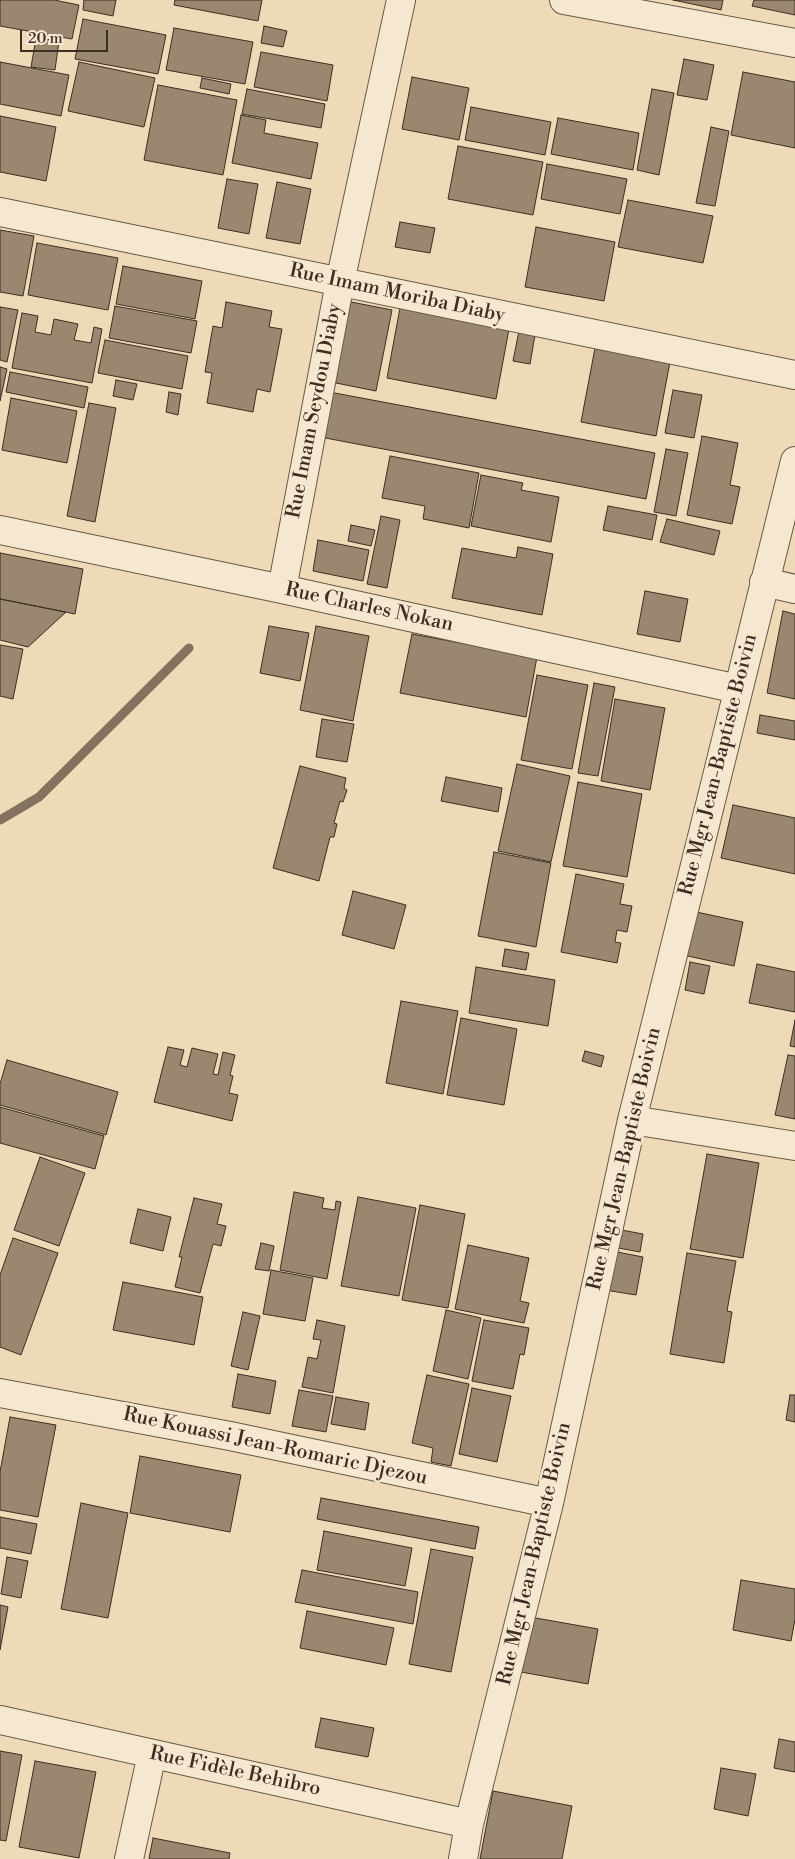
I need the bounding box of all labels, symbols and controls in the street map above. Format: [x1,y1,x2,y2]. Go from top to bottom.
scale bar [22,20,110,52]
text: 20 m [28,29,63,48]
street label: Rue Imam Moriba Diaby [287,259,507,329]
street label: Rue Imam Seydou Diaby [282,301,348,521]
street label: Rue Charles Nokan [283,578,455,638]
street label: Rue Mgr Jean-Baptiste Boivin [675,632,763,898]
street label: Rue Mgr Jean-Baptiste Boivin [583,1025,667,1293]
street label: Rue Kouassi Jean-Romaric Djezou [121,1403,429,1491]
street label: Rue Mgr Jean-Baptiste Boivin [493,1420,577,1688]
street label: Rue Fidèle Behibro [147,1742,323,1802]

